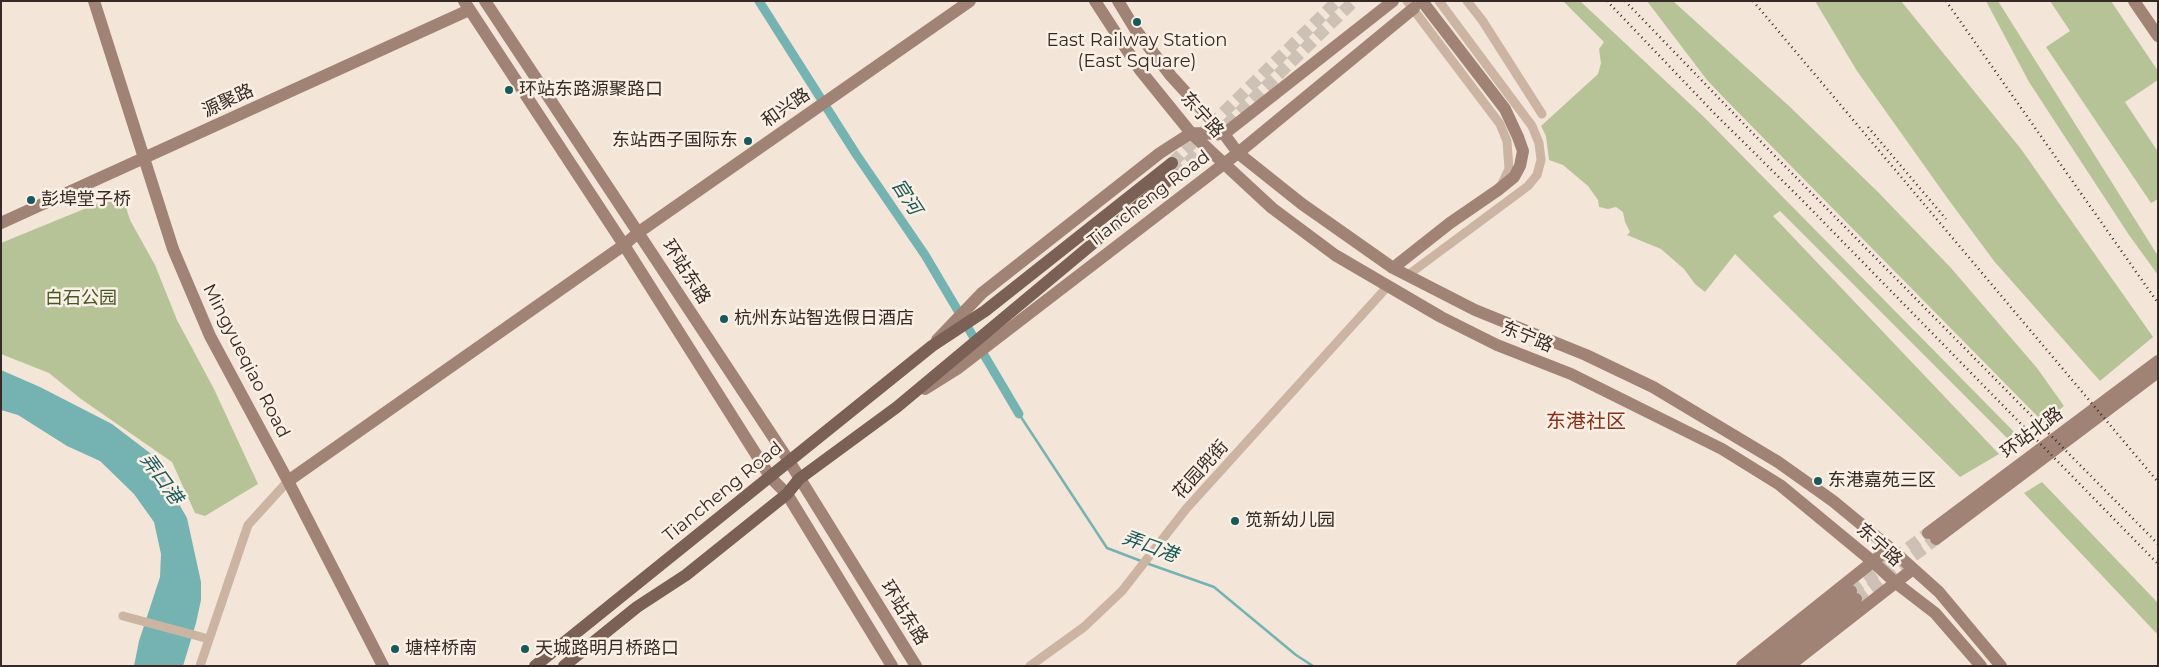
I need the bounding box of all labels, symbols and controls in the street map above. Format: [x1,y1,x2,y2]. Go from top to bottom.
marker: East Railway Station (East Square) [1131,16,1143,28]
place label: East Railway Station (East Square) [1046,30,1228,72]
place label: 环站东路源聚路口 [519,79,663,101]
street label: 源聚路 [199,80,257,122]
marker: 环站东路源聚路口 [503,84,515,96]
street label: 和兴路 [758,84,814,132]
street label: 东宁路 [1176,88,1228,142]
place label: 东站西子国际东 [612,130,738,152]
marker: 东站西子国际东 [742,135,754,147]
street label: Tiancheng Road [1084,146,1214,252]
water label: 官河 [886,175,926,219]
place label: 彭埠堂子桥 [41,189,131,211]
marker: 彭埠堂子桥 [25,194,37,206]
street label: 环站东路 [657,236,715,308]
street label: Mingyueqiao Road [198,280,294,442]
park label: 白石公园 [45,288,117,310]
place label: 杭州东站智选假日酒店 [734,308,914,330]
marker: 杭州东站智选假日酒店 [718,313,730,325]
street label: 东宁路 [1498,317,1556,357]
street label: 环站北路 [1997,403,2067,463]
district label: 东港社区 [1546,410,1626,434]
street label: 花园兜街 [1169,436,1233,504]
street label: Tiancheng Road [659,437,787,547]
water label: 弄口港 [135,449,187,509]
place label: 东港嘉苑三区 [1828,470,1936,492]
marker: 东港嘉苑三区 [1812,475,1824,487]
place label: 笕新幼儿园 [1245,510,1335,532]
marker: 笕新幼儿园 [1229,515,1241,527]
street label: 东宁路 [1852,519,1906,571]
water label: 弄口港 [1119,527,1181,567]
street label: 环站东路 [876,577,932,649]
place label: 塘梓桥南 [405,638,477,660]
place label: 天城路明月桥路口 [535,638,679,660]
marker: 塘梓桥南 [389,643,401,655]
marker: 天城路明月桥路口 [519,643,531,655]

